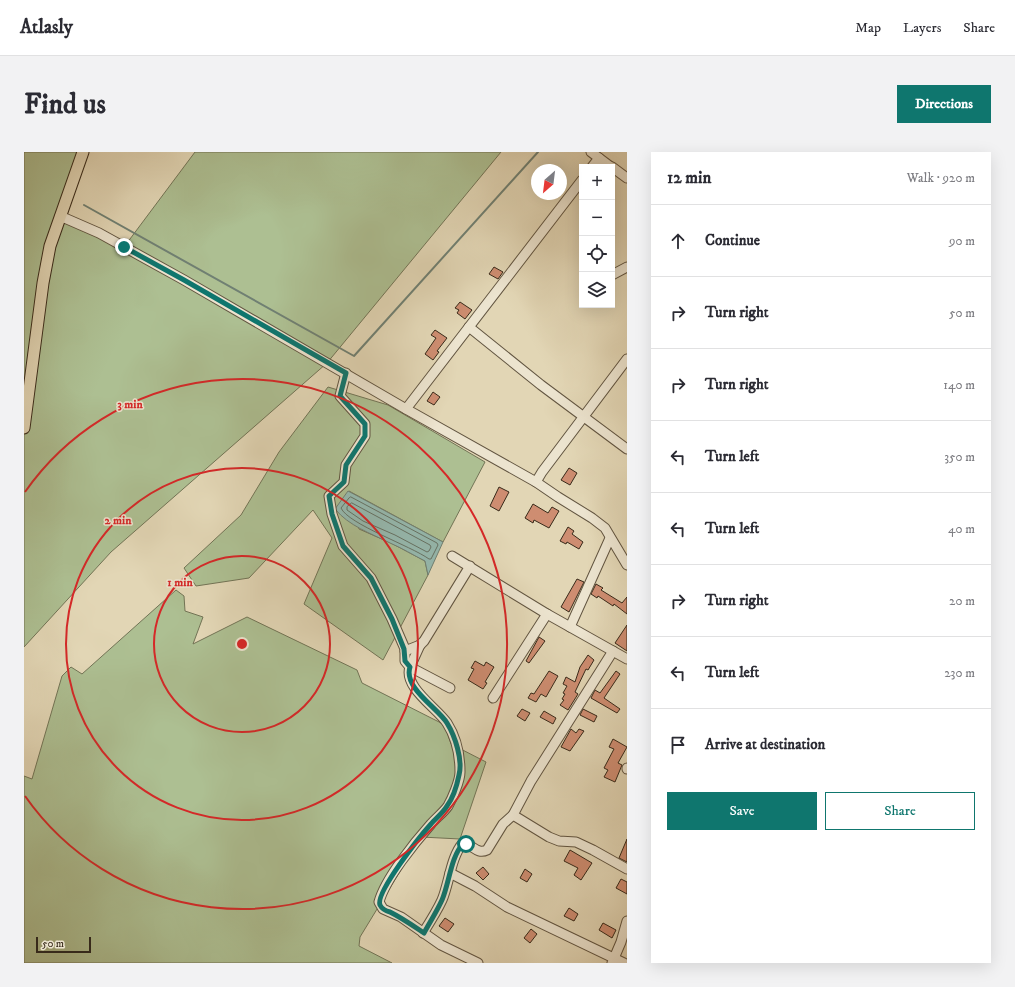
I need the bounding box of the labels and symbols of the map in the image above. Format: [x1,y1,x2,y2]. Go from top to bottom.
north arrow [531,164,567,200]
route end [115,238,133,256]
text: 3 min [117,397,143,412]
text: 2 min [105,513,132,528]
text: 1 min [167,575,193,590]
centre of rings [235,637,249,651]
route start [457,835,475,853]
scale bar [36,935,91,954]

